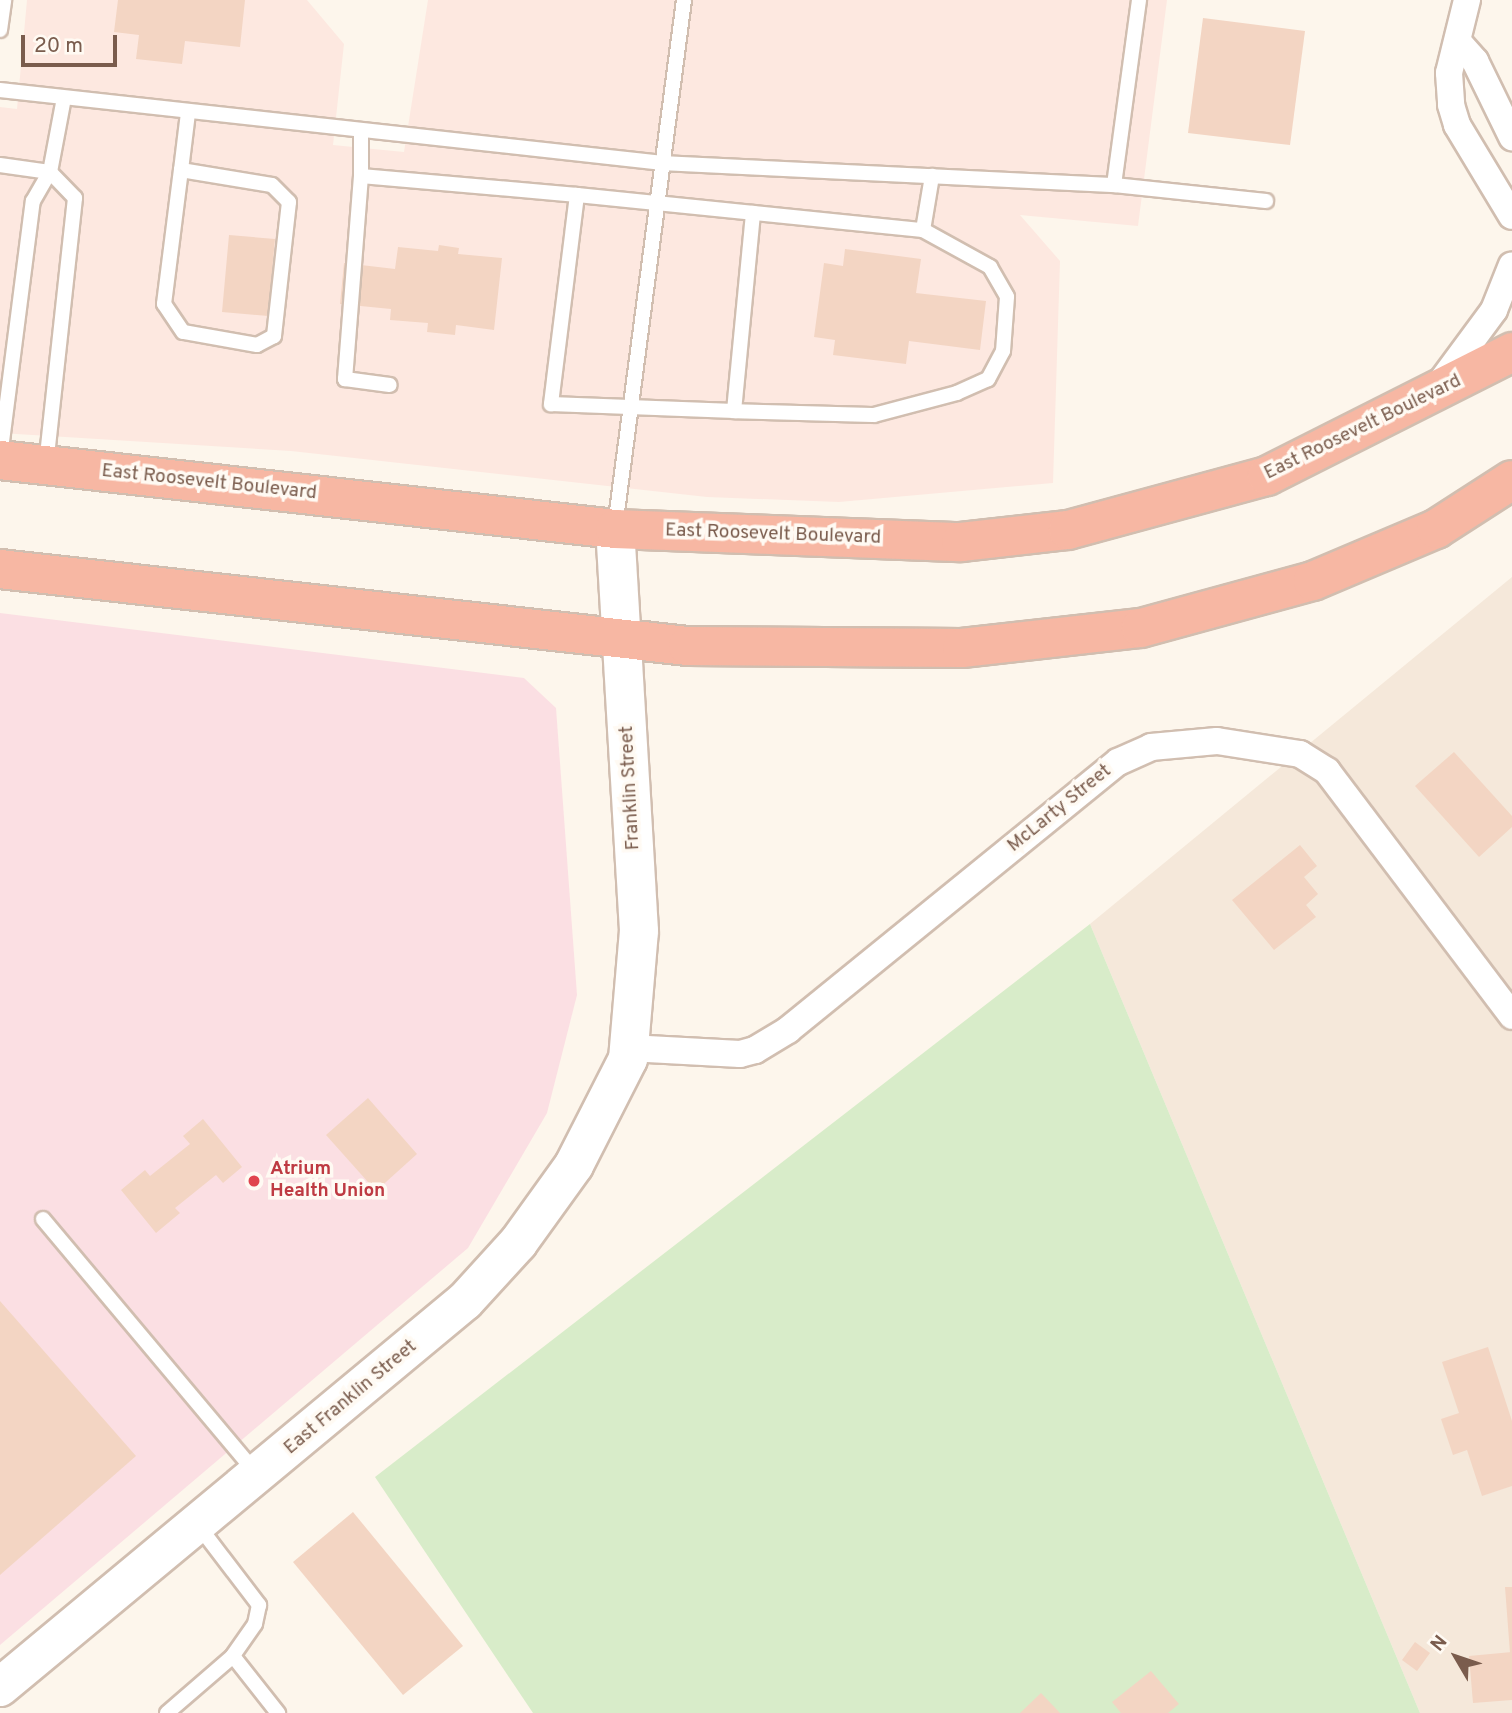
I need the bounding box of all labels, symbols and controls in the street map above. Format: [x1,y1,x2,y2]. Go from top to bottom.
scale bar [24,21,121,65]
text: 20 m [34,33,83,60]
street label: East Roosevelt Boulevard [1261,370,1465,486]
street label: East Roosevelt Boulevard [100,460,318,506]
street label: East Roosevelt Boulevard [665,520,881,550]
street label: Franklin Street [616,725,646,851]
street label: McLarty Street [1003,760,1117,858]
place label: Atrium Health Union [270,1159,385,1203]
marker: Atrium Health Union [244,1171,264,1191]
street label: East Franklin Street [280,1336,422,1460]
north arrow [1421,1622,1491,1692]
text: N [1426,1631,1453,1657]

